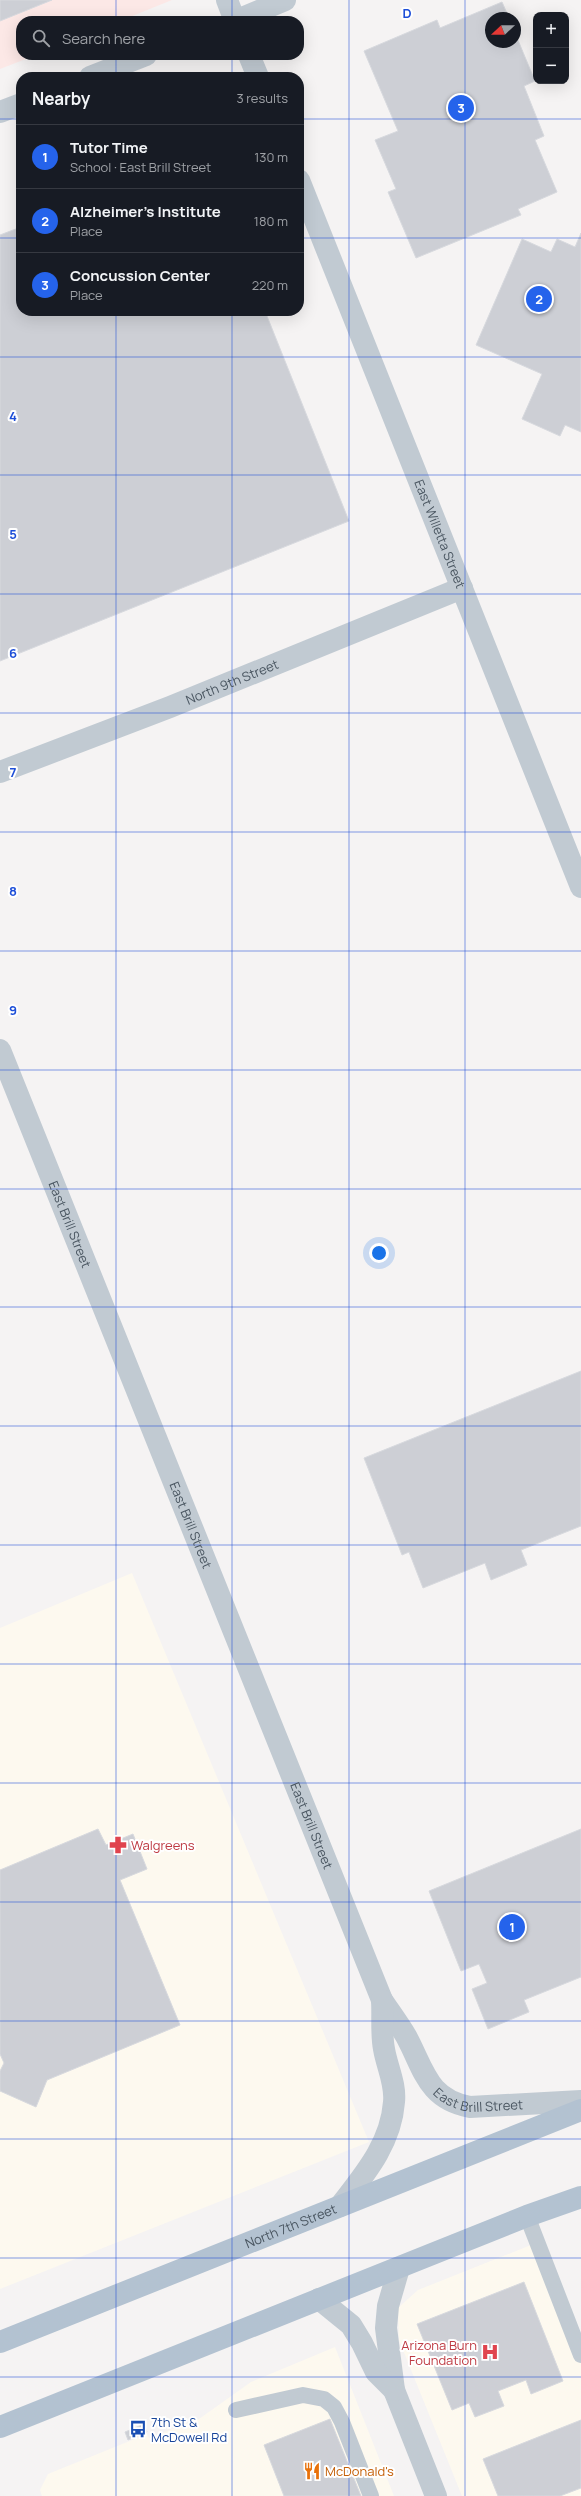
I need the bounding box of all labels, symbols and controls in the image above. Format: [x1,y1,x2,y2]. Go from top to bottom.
text: D [402,4,412,22]
north arrow [485,12,521,48]
map controls [533,12,569,84]
button: + [533,12,569,48]
search box [16,16,304,60]
icon: search [30,27,52,49]
text: Search here [62,28,145,49]
button: − [533,48,569,84]
text: Nearby [32,87,90,110]
text: 3 results [236,89,288,107]
pin: 3 [448,93,474,123]
text: Tutor Time [70,137,148,158]
text: 1 [42,148,48,166]
text: 130 m [254,148,288,166]
text: School · East Brill Street [70,158,211,176]
text: Alzheimer’s Institute [70,201,221,222]
text: 2 [41,212,49,230]
text: 180 m [254,212,288,230]
text: Place [70,222,103,240]
text: Concussion Center [70,265,210,286]
text: 3 [41,276,49,294]
text: 220 m [252,276,288,294]
pin: 2 [526,284,552,314]
text: Place [70,286,103,304]
text: 4 [9,407,17,425]
street label: East Willetta Street [410,477,470,591]
text: 5 [9,525,17,543]
text: 6 [9,644,17,662]
street label: North 9th Street [183,655,281,709]
text: 7 [10,763,17,781]
text: 8 [9,882,17,900]
text: 9 [9,1001,17,1019]
street label: East Brill Street [45,1178,96,1270]
your location [369,1243,389,1263]
street label: East Brill Street [166,1479,217,1571]
street label: East Brill Street [286,1780,337,1872]
pharmacy icon: Walgreens [108,1835,128,1855]
place label: Walgreens [131,1836,195,1854]
pin: 1 [499,1912,525,1942]
street label: East Brill Street [430,2083,524,2116]
street label: North 7th Street [242,2200,339,2252]
place label: Arizona Burn Foundation [401,2336,477,2369]
hospital icon: Arizona Burn Foundation [480,2342,500,2362]
place label: 7th St & McDowell Rd [151,2413,227,2446]
bus stop icon: 7th St & McDowell Rd [128,2419,148,2439]
restaurant icon: McDonald's [302,2461,322,2481]
place label: McDonald's [325,2462,394,2480]

